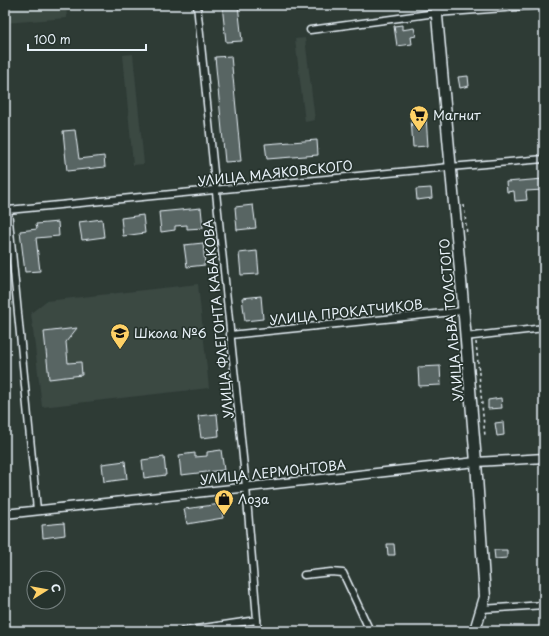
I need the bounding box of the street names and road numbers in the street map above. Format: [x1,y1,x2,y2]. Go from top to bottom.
street label: УЛИЦА МАЯКОВСКОГО [196,155,354,190]
street label: УЛИЦА ФЛЕГОНТА КАБАКОВА [198,219,237,420]
street label: УЛИЦА ЛЬВА ТОЛСТОГО [434,238,467,402]
street label: УЛИЦА ПРОКАТЧИКОВ [268,294,424,329]
street label: УЛИЦА ЛЕРМОНТОВА [199,454,347,489]

